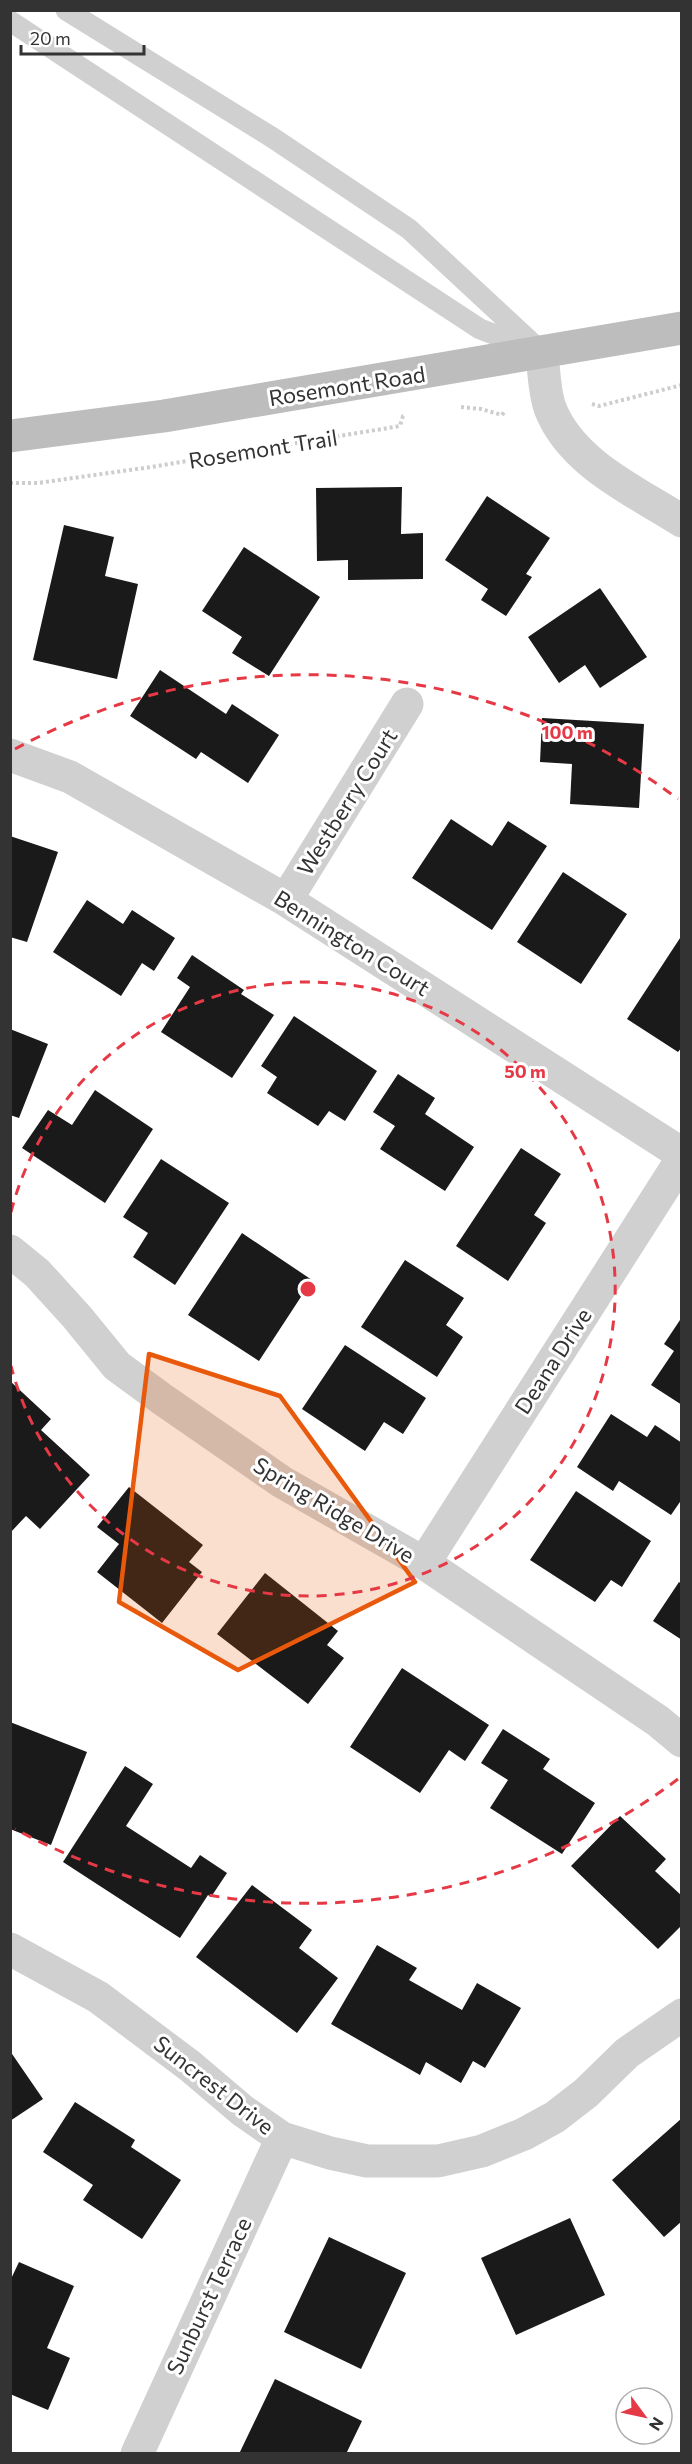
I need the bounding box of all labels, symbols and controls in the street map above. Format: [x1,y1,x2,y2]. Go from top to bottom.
scale bar [21,18,144,56]
text: 20 m [30,27,71,49]
street label: Rosemont Road [267,360,427,411]
street label: Rosemont Trail [187,423,339,474]
text: 100 m [541,721,593,743]
street label: Westberry Court [291,724,402,880]
street label: Bennington Court [269,884,435,1001]
text: 50 m [504,1060,546,1082]
centre of rings [298,1279,318,1299]
street label: Deana Drive [508,1303,597,1419]
street label: Spring Ridge Drive [249,1451,420,1568]
street label: Suncrest Drive [149,2029,280,2140]
street label: Sunburst Terrace [160,2213,257,2379]
north arrow [614,2386,674,2446]
text: N [646,2414,668,2435]

